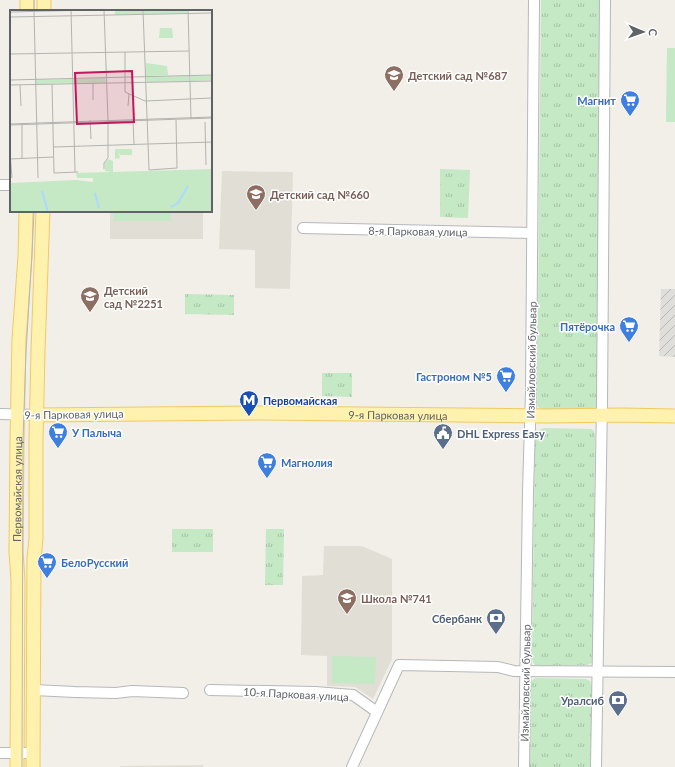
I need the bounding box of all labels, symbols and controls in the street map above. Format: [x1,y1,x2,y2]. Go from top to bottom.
inset map [10,10,212,212]
north arrow [623,12,663,52]
text: С [647,29,660,37]
school or university icon: Детский сад №687 [383,64,405,92]
place label: Детский сад №687 [408,69,507,82]
supermarket icon: Магнит [619,89,641,117]
place label: Магнит [577,94,616,107]
school or university icon: Детский сад №660 [245,183,267,211]
place label: Детский сад №660 [270,188,370,201]
street label: 8-я Парковая улица [368,224,468,238]
place label: Детский сад №2251 [104,284,163,310]
school or university icon: Детский сад №2251 [79,285,101,313]
street label: Измайловский бульвар [523,301,539,419]
supermarket icon: Пятёрочка [618,315,640,343]
place label: Пятёрочка [560,320,615,333]
supermarket icon: Гастроном №5 [495,365,517,393]
place label: Гастроном №5 [416,370,492,383]
metro station icon: Первомайская [238,389,260,417]
place label: Первомайская [263,394,337,407]
street label: 9-я Парковая улица [24,407,124,421]
street label: 9-я Парковая улица [348,407,448,421]
supermarket icon: У Палыча [47,421,69,449]
public building icon: DHL Express Easy [432,422,454,450]
place label: У Палыча [71,426,122,439]
place label: DHL Express Easy [457,427,545,440]
street label: Первомайская улица [10,436,24,542]
supermarket icon: Магнолия [256,451,278,479]
place label: Магнолия [281,456,332,469]
supermarket icon: БелоРусский [36,551,58,579]
place label: БелоРусский [61,556,128,569]
school or university icon: Школа №741 [336,587,358,615]
place label: Школа №741 [361,592,432,605]
bank icon: Сбербанк [485,607,507,635]
place label: Сбербанк [432,612,482,625]
street label: Измайловский бульвар [517,624,533,742]
street label: 10-я Парковая улица [243,685,349,703]
bank icon: Уралсиб [607,689,629,717]
place label: Уралсиб [560,694,604,707]

